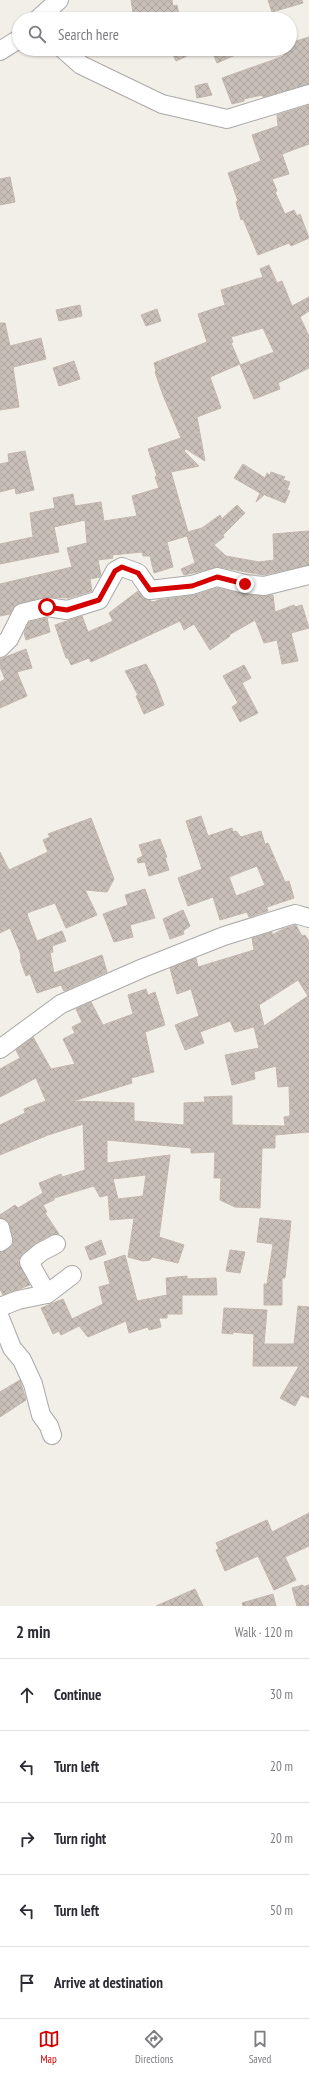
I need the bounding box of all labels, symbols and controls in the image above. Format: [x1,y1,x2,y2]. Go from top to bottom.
search box [12,12,297,56]
icon: search [26,23,48,45]
text: Search here [58,25,119,44]
route end [236,575,254,593]
route start [38,598,56,616]
text: 2 min [16,1621,50,1643]
text: Walk · 120 m [235,1624,293,1641]
icon: ahead [16,1684,38,1706]
text: Continue [54,1685,101,1704]
text: 30 m [270,1686,293,1703]
icon: left [16,1756,38,1778]
text: Turn left [54,1757,99,1776]
text: 20 m [270,1758,293,1775]
icon: right [16,1828,38,1850]
text: Turn right [54,1829,106,1848]
text: 20 m [270,1830,293,1847]
icon: left [16,1900,38,1922]
text: Turn left [54,1901,99,1920]
text: 50 m [270,1902,293,1919]
icon: arrive [16,1972,38,1994]
text: Arrive at destination [54,1973,163,1992]
tab: Map [38,2028,60,2066]
tab: Directions [135,2028,173,2066]
tab: Saved [249,2028,271,2066]

